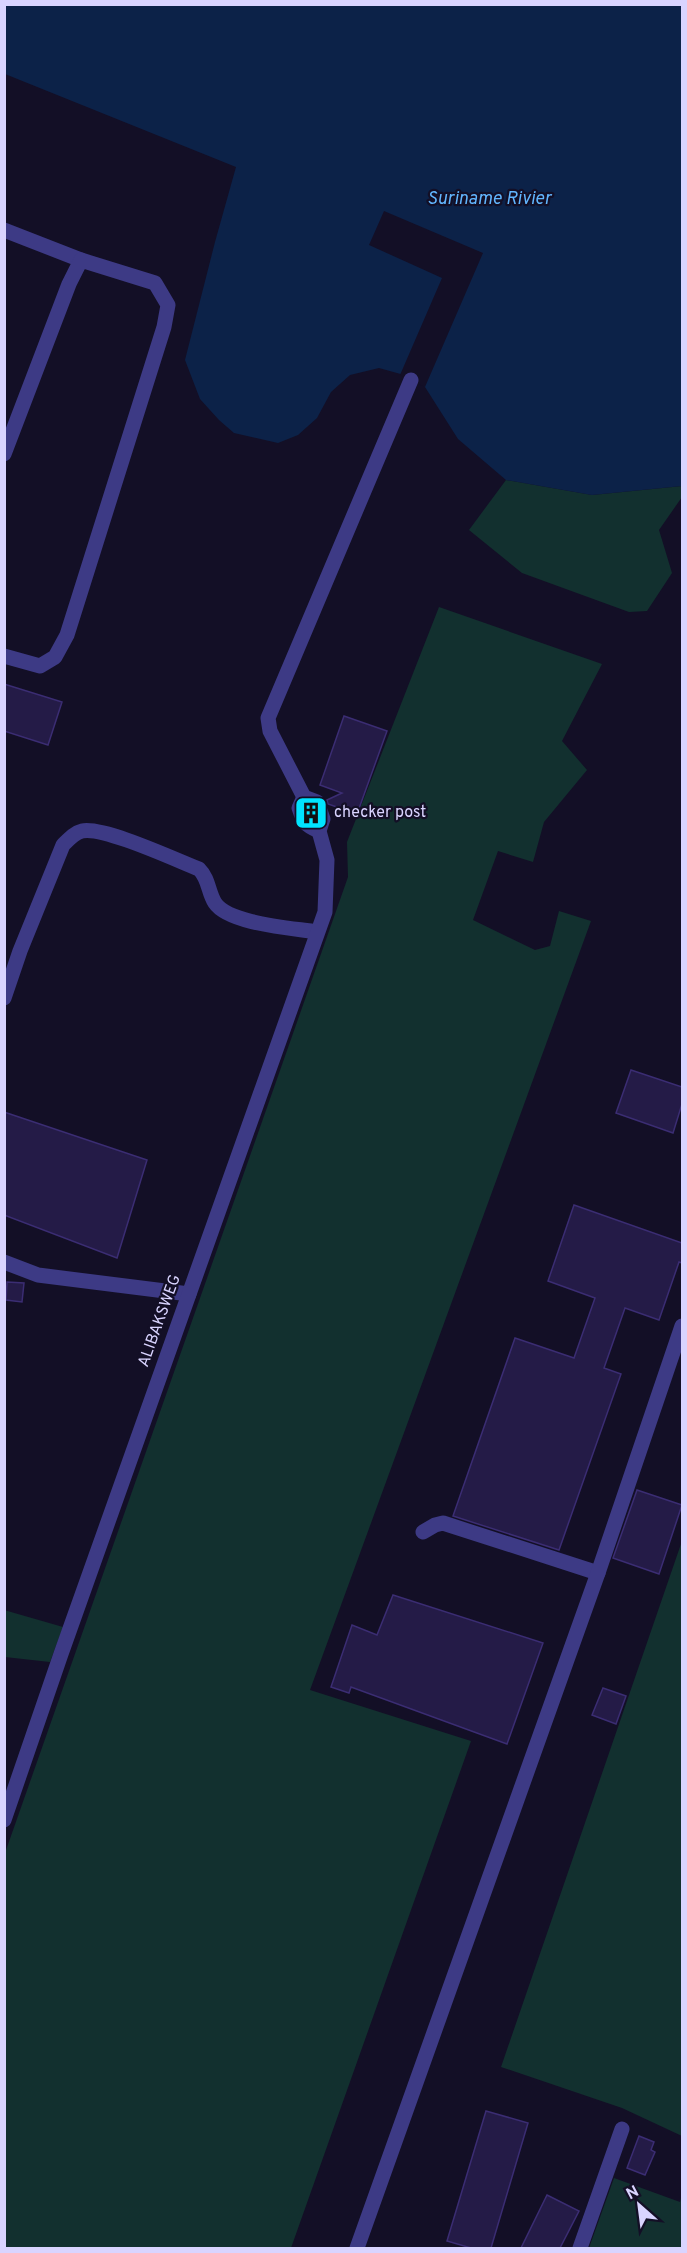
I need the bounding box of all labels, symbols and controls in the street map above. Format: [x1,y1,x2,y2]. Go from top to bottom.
water label: Suriname Rivier [427,188,553,211]
building icon: checker post [293,795,329,831]
place label: checker post [334,803,426,823]
street label: ALIBAKSWEG [134,1272,186,1370]
north arrow [609,2175,669,2235]
text: N [623,2182,643,2205]

